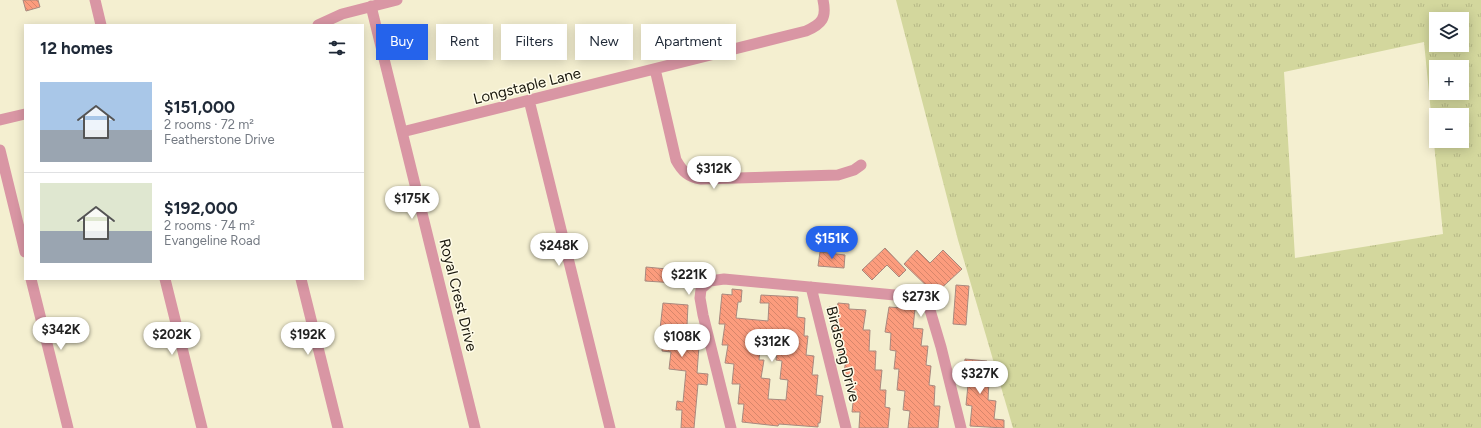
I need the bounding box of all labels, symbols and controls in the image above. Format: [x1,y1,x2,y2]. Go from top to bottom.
map controls [1429,12,1469,148]
button: layers [1429,12,1469,52]
chip: Buy [376,24,428,60]
chip: Rent [436,24,493,60]
chip: Filters [501,24,567,60]
chip: New [575,24,633,60]
chip: Apartment [641,24,736,60]
icon: filters [326,37,348,59]
text: 12 homes [40,38,113,58]
button: + [1429,60,1469,100]
street label: Longstaple Lane [471,64,583,108]
text: $151,000 [164,97,235,117]
icon: home [72,98,120,146]
button: − [1429,108,1469,148]
text: 2 rooms · 72 m² [164,117,254,132]
text: Featherstone Drive [164,132,274,147]
pin: $312K [686,156,742,190]
text: $312K [696,161,732,176]
pin: $175K [384,186,440,220]
text: $175K [394,191,430,206]
text: $192,000 [164,198,238,218]
icon: home [72,199,120,247]
text: 2 rooms · 74 m² [164,218,255,233]
pin: $151K [804,226,860,260]
text: $151K [815,231,849,246]
text: Evangeline Road [164,233,260,248]
pin: $248K [531,233,587,267]
street label: Royal Crest Drive [435,237,481,353]
text: $248K [539,238,579,253]
pin: $221K [661,262,717,296]
text: $221K [671,267,707,282]
pin: $273K [893,284,949,318]
text: $273K [902,289,940,304]
street label: Birdsong Drive [822,304,864,404]
pin: $342K [33,317,89,351]
text: $342K [42,322,80,337]
pin: $202K [144,322,200,356]
pin: $192K [280,322,336,356]
pin: $108K [654,324,710,358]
text: $202K [152,327,192,342]
text: $192K [290,327,326,342]
text: $108K [663,329,701,344]
pin: $312K [744,329,800,363]
text: $312K [754,334,790,349]
pin: $327K [952,361,1008,395]
text: $327K [961,366,999,381]

